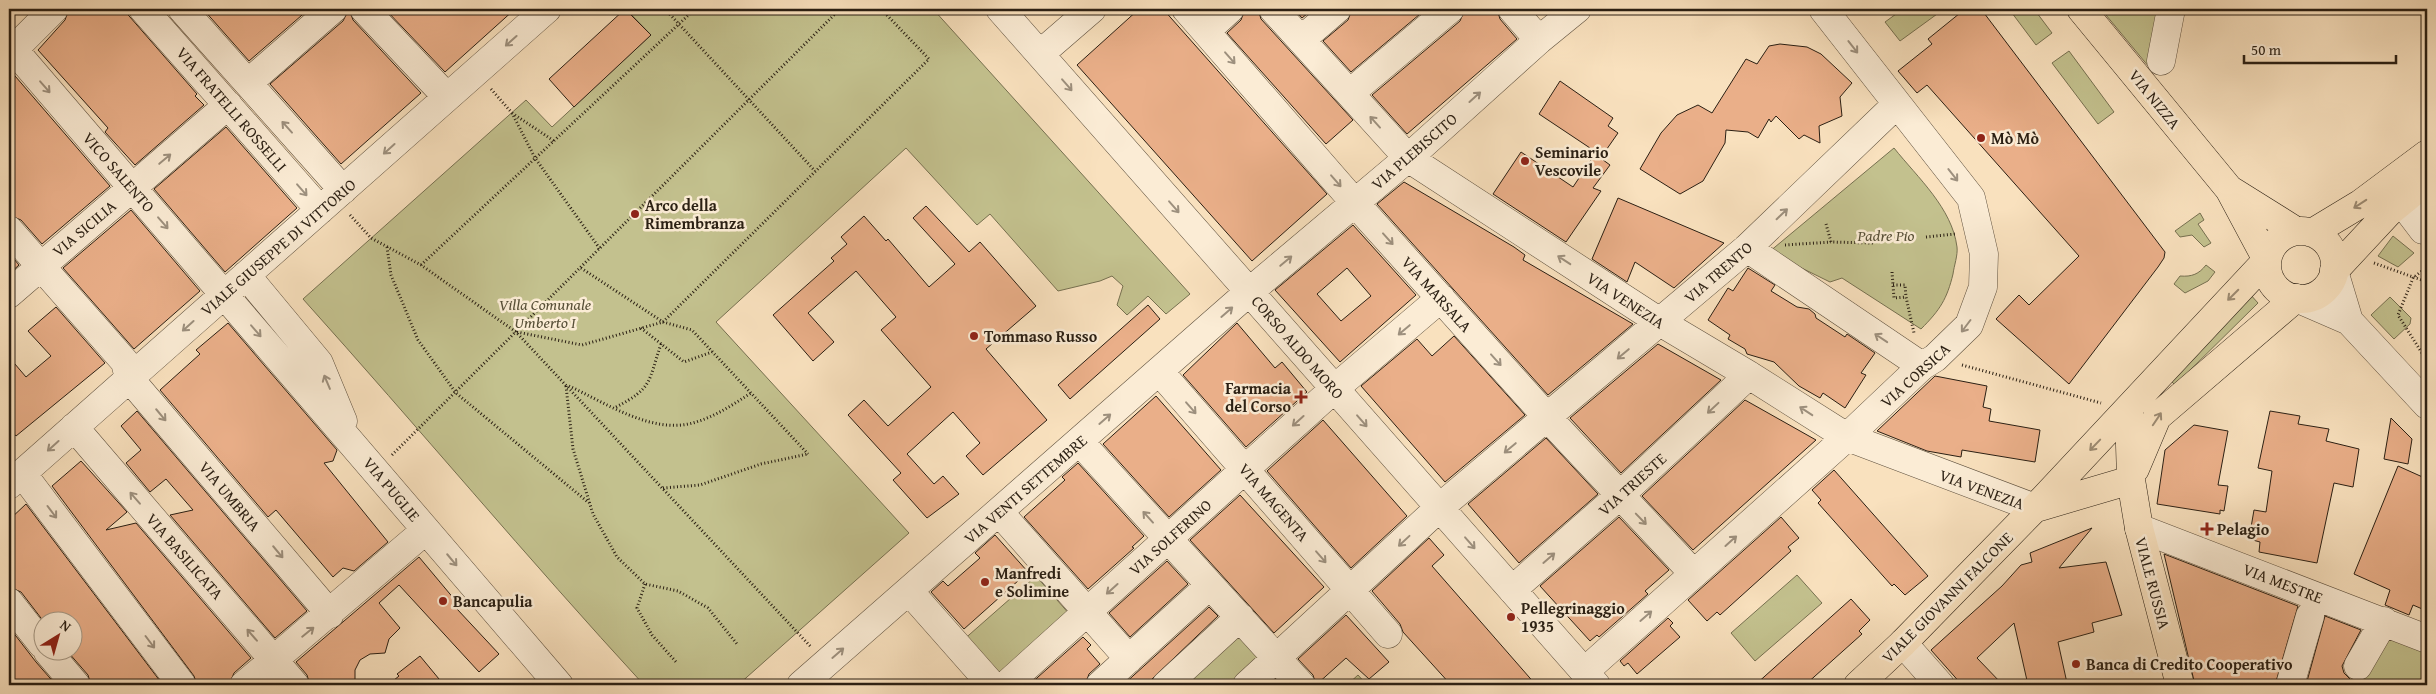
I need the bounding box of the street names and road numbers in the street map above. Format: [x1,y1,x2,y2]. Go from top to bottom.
street label: VIA FRATELLI ROSSELLI [171,41,293,177]
street label: VIA NIZZA [2123,64,2187,134]
street label: VIA PLEBISCITO [1366,107,1463,195]
street label: VICO SALENTO [77,126,161,218]
street label: VIALE GIUSEPPE DI VITTORIO [195,172,361,321]
street label: VIA SICILIA [47,194,122,262]
street label: VIA TRENTO [1678,235,1758,309]
street label: VIA MARSALA [1396,250,1478,338]
street label: VIA VENEZIA [1582,266,1670,334]
street label: CORSO ALDO MORO [1246,290,1350,404]
street label: VIA CORSICA [1875,337,1956,413]
street label: VIA VENTI SETTEMBRE [958,429,1092,549]
street label: VIA TRIESTE [1592,447,1672,521]
street label: VIA PUGLIE [358,451,426,527]
street label: VIA UMBRIA [193,456,267,537]
street label: VIA MAGENTA [1233,458,1315,547]
street label: VIA VENEZIA [1936,463,2028,516]
street label: VIA SOLFERINO [1123,493,1217,581]
street label: VIA BASILICATA [141,507,230,605]
street label: VIALE GIOVANNI FALCONE [1876,526,2018,668]
street label: VIALE RUSSIA [2129,534,2177,632]
street label: VIA MESTRE [2240,557,2326,609]

